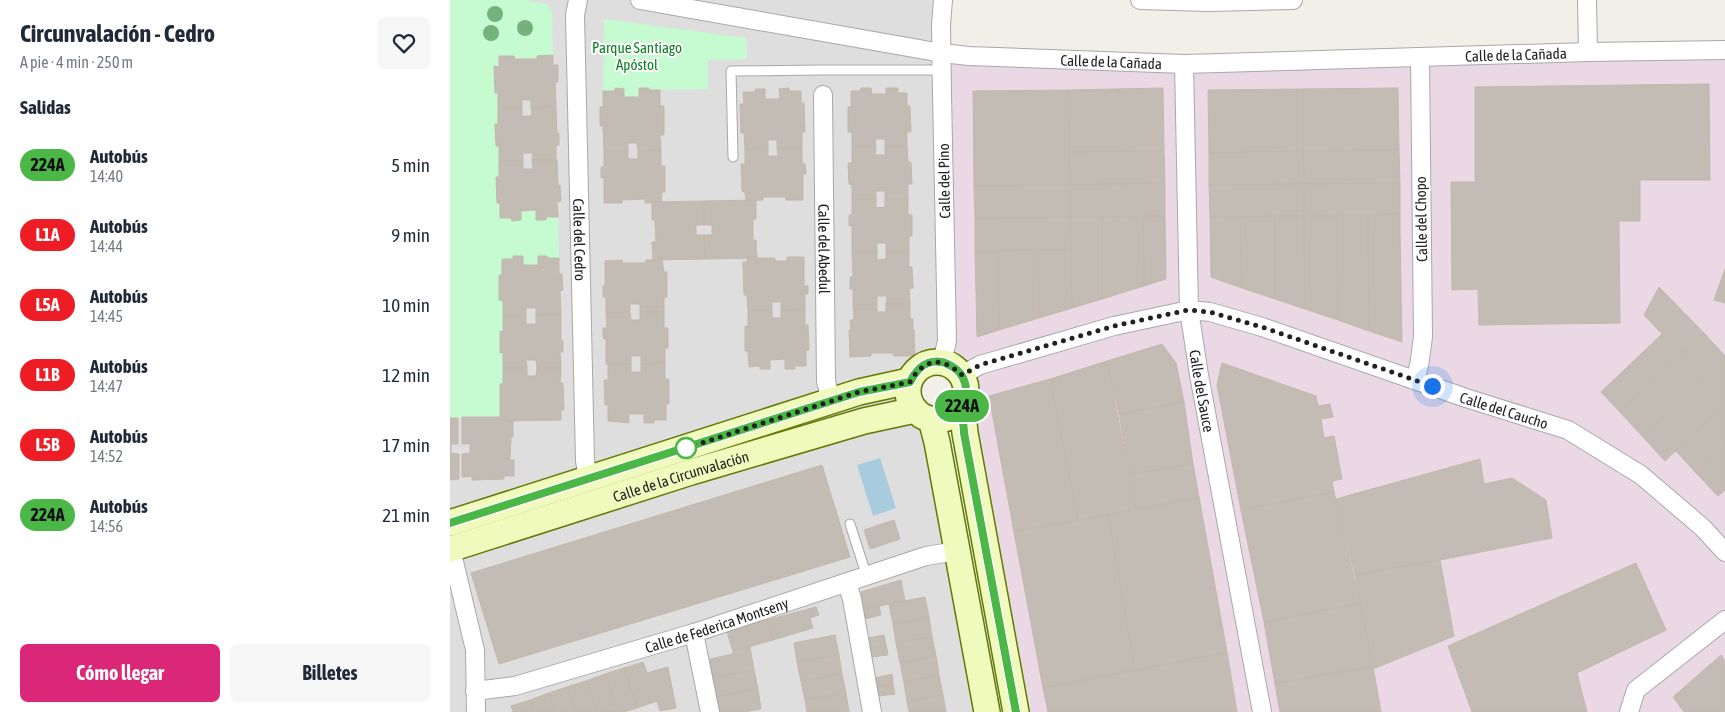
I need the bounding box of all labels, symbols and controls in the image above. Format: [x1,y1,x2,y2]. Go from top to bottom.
button: heart [378,17,430,69]
text: Circunvalación - Cedro [20,20,215,47]
park label: Parque Santiago Apóstol [592,39,682,73]
street label: Calle de la Cañada [1465,44,1567,64]
street label: Calle de la Cañada [1060,51,1162,72]
text: A pie · 4 min · 250 m [20,53,133,71]
text: Salidas [20,96,71,118]
street label: Calle del Pino [935,143,953,219]
text: Autobús [90,145,148,167]
text: 224A [30,154,65,175]
text: 5 min [391,154,430,176]
text: 14:40 [90,167,123,185]
street label: Calle del Chopo [1412,176,1430,262]
street label: Calle del Cedro [571,198,589,281]
street label: Calle del Abedul [816,204,834,294]
text: Autobús [90,215,148,237]
text: L1A [35,224,60,245]
text: 9 min [391,224,430,246]
text: 14:44 [90,237,123,255]
text: Autobús [90,285,148,307]
text: L5A [35,294,60,315]
text: 10 min [382,294,430,316]
text: 14:45 [90,307,123,325]
street label: Calle del Sauce [1187,349,1218,434]
text: Autobús [90,355,148,377]
text: L1B [36,364,59,385]
text: 12 min [382,364,430,386]
your location [1420,374,1445,399]
text: 14:47 [90,377,123,395]
street label: Calle del Caucho [1458,388,1550,432]
line badge: 224A [927,390,997,422]
text: 224A [945,395,979,416]
text: Autobús [90,425,148,447]
text: L5B [36,434,59,455]
text: 17 min [382,434,430,456]
unlabelled marker [675,437,697,459]
text: 14:52 [90,447,123,465]
street label: Calle de la Circunvalación [611,447,751,505]
text: Autobús [90,495,148,517]
text: 224A [30,504,65,525]
text: 21 min [382,504,430,526]
text: 14:56 [90,517,123,535]
street label: Calle de Federica Montseny [643,594,790,656]
button: Cómo llegar [20,644,220,702]
button: Billetes [230,644,430,702]

